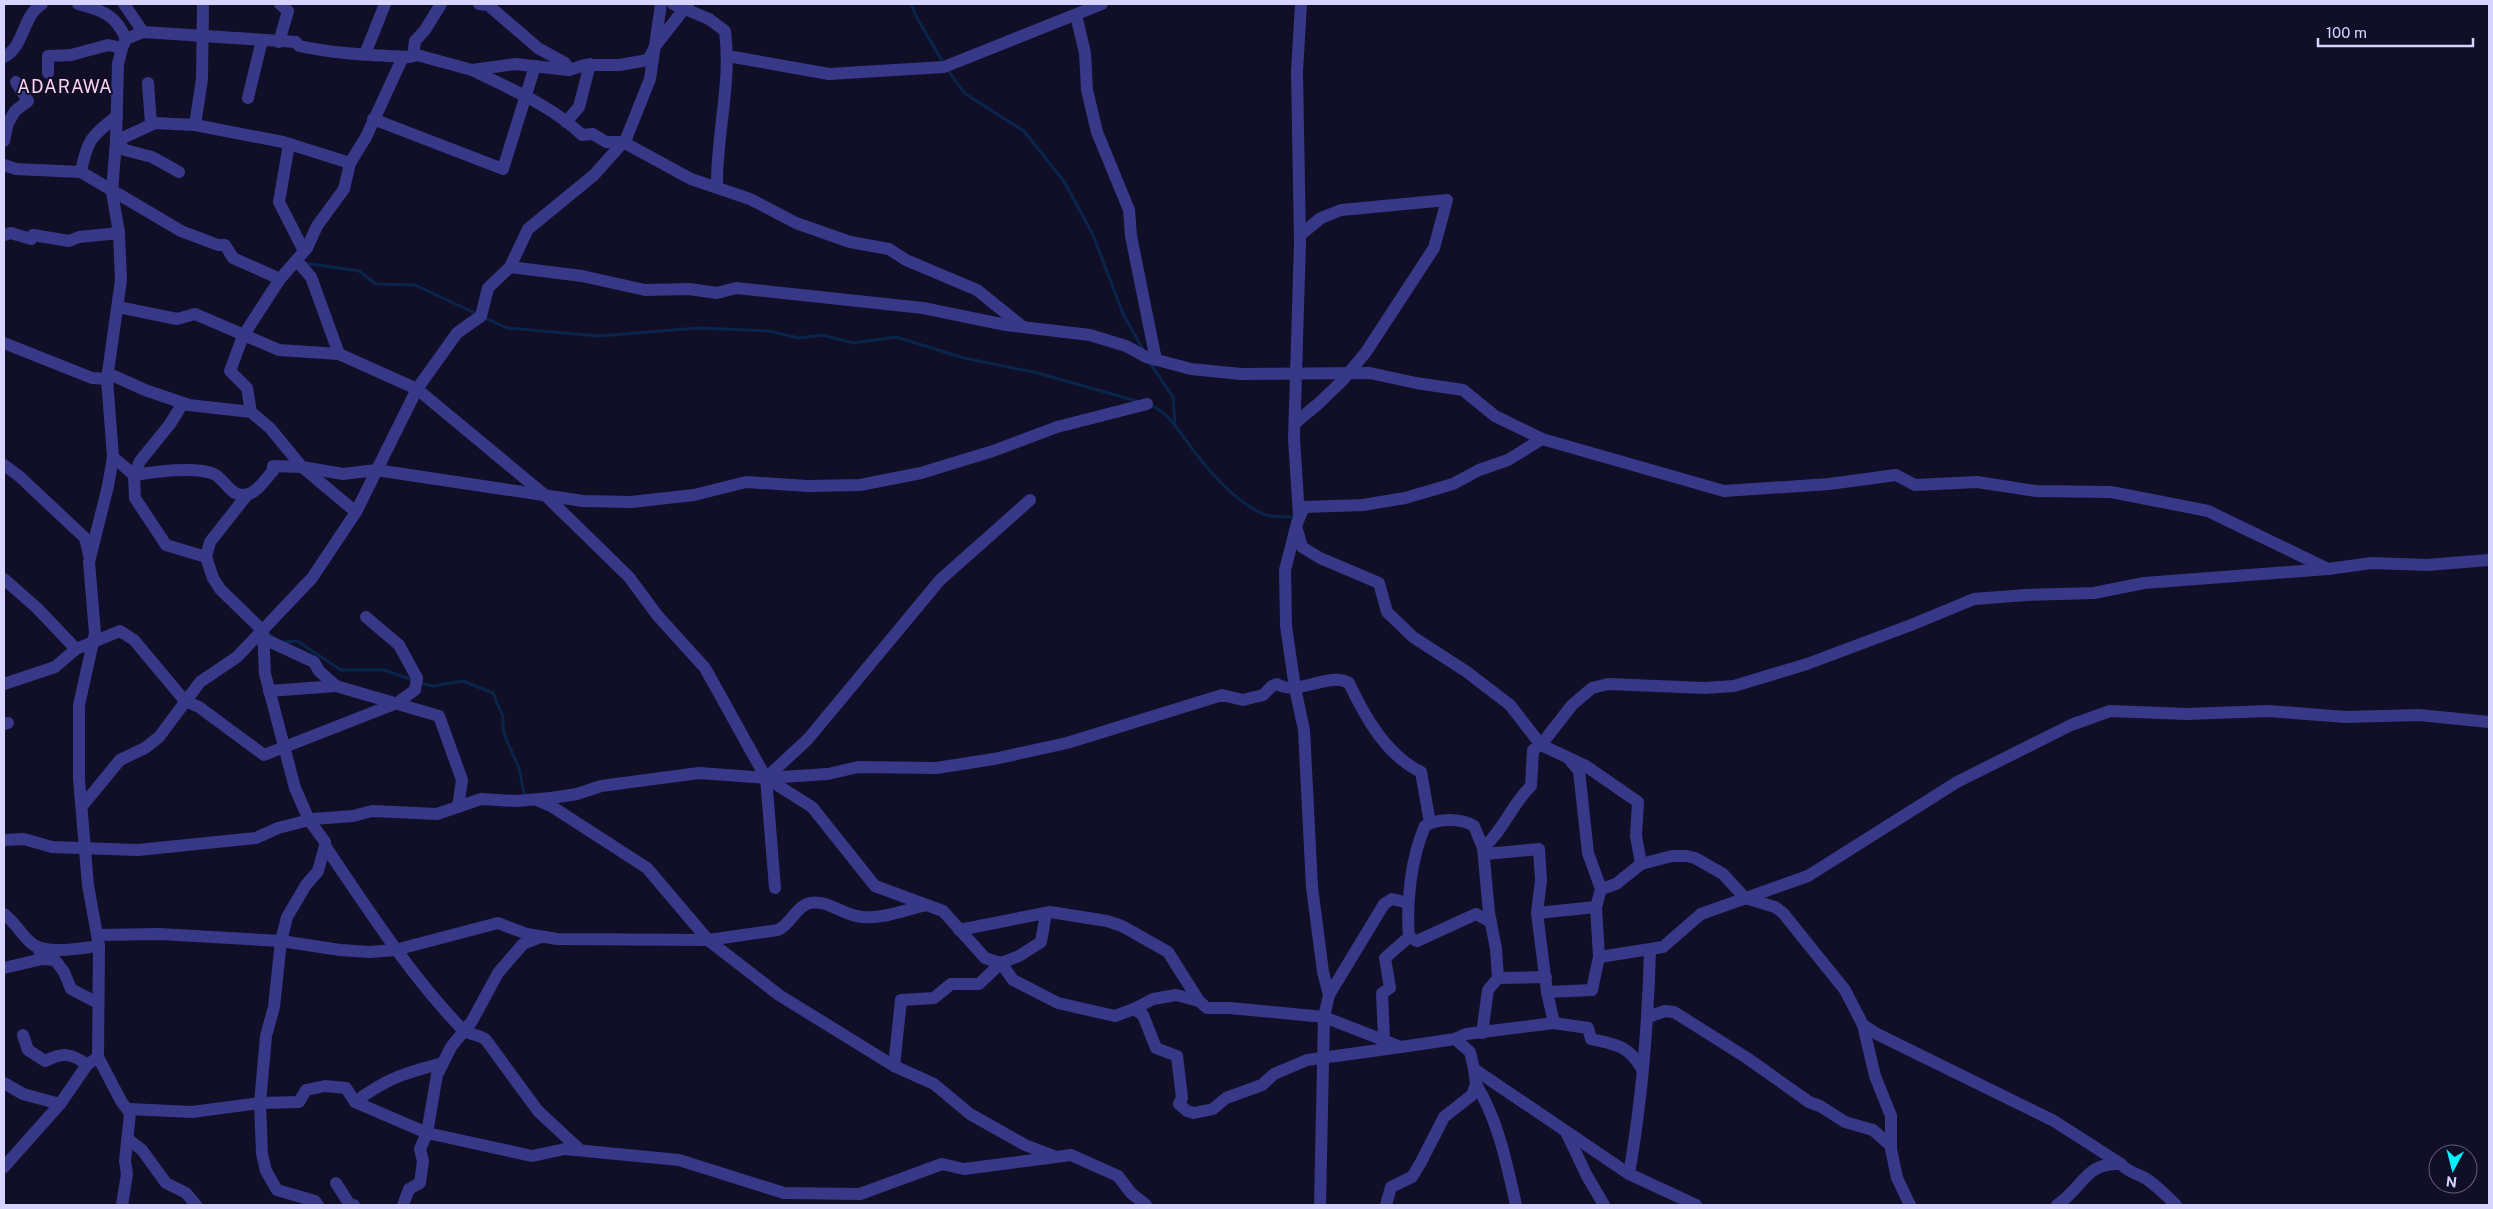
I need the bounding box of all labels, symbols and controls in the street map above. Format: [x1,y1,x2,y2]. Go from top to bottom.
scale bar [2318,15,2473,47]
text: 100 m [2326,24,2367,41]
district label: ADARAWA [17,76,113,97]
north arrow [2428,1144,2478,1194]
text: N [2445,1173,2458,1191]

